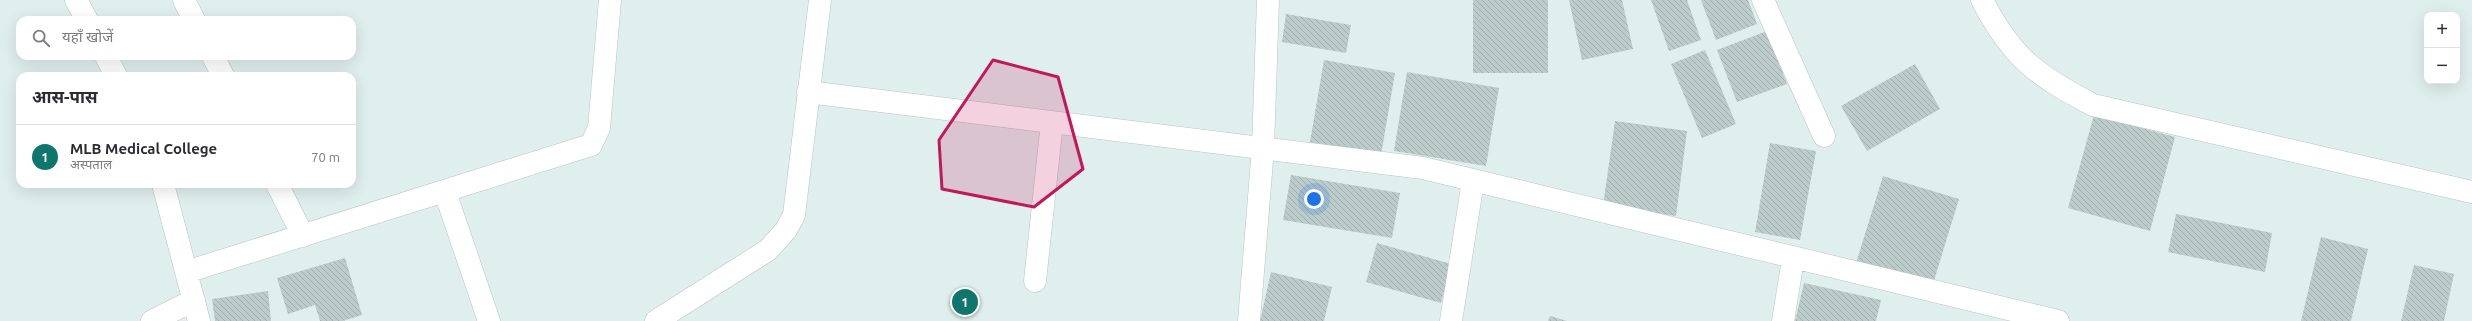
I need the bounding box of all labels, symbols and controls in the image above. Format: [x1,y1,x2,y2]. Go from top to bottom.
map controls [2424,12,2460,84]
button: + [2424,12,2460,48]
search box [16,16,356,60]
icon: search [30,27,52,49]
text: यहाँ खोजें [62,28,113,45]
button: − [2424,48,2460,84]
text: आस-पास [32,87,98,106]
text: MLB Medical College [70,140,217,157]
text: 1 [41,150,49,164]
text: 70 m [311,150,340,164]
text: अस्पताल [70,157,112,171]
your location [1304,189,1324,209]
pin: 1 [952,287,978,317]

